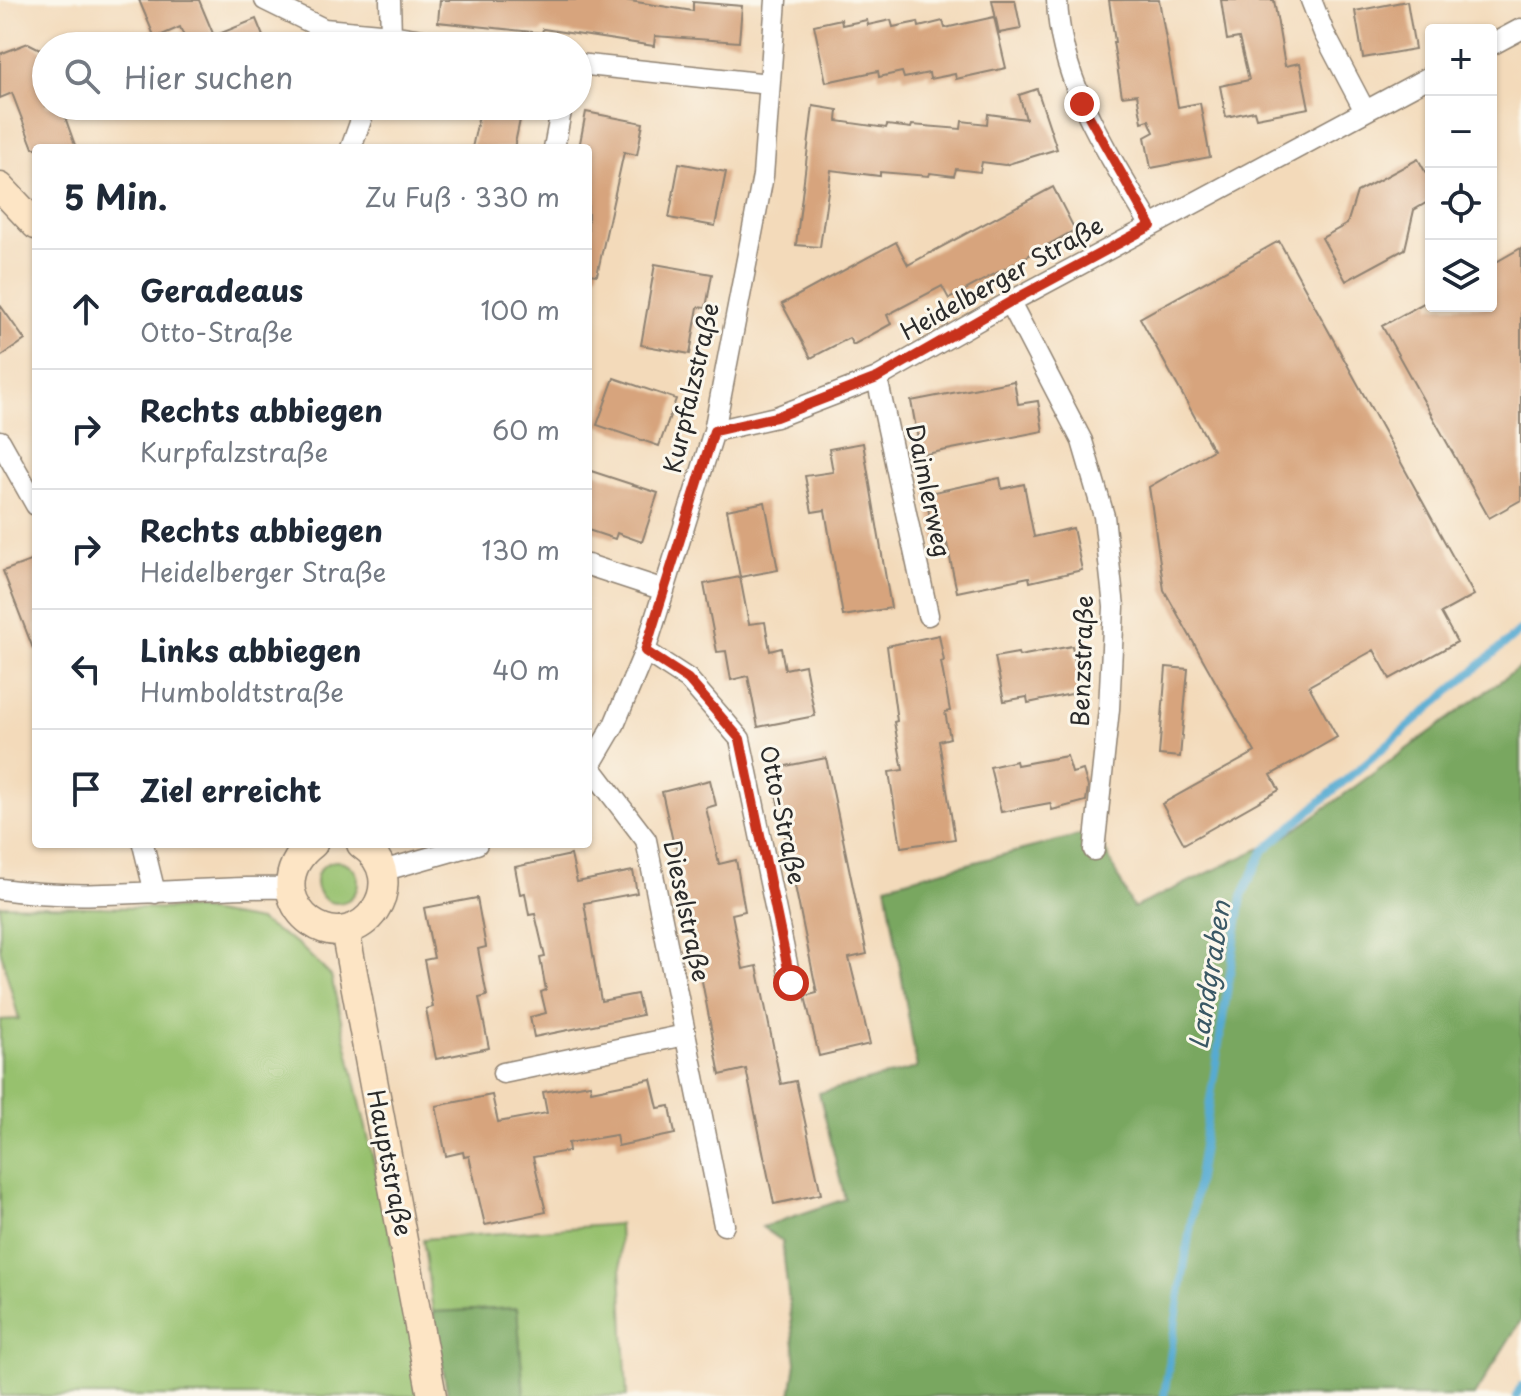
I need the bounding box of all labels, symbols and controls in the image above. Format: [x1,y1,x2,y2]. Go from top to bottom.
map controls [1425,24,1497,312]
button: + [1425,24,1497,96]
search box [32,32,592,120]
icon: search [60,54,104,98]
text: Hier suchen [124,54,293,99]
route end [1064,86,1100,122]
button: − [1425,96,1497,168]
button: locate [1425,168,1497,240]
text: 5 Min. [64,170,167,222]
text: Zu Fuß · 330 m [365,177,560,216]
street label: Heidelberger Straße [893,206,1109,348]
button: layers [1425,240,1497,312]
text: Geradeaus [140,267,303,312]
icon: ahead [64,287,108,331]
text: 100 m [480,290,560,329]
street label: Kurpfalzstraße [653,299,727,476]
text: Otto-Straße [140,312,293,351]
text: Rechts abbiegen [140,387,383,432]
icon: right [64,407,108,451]
text: 60 m [492,410,560,449]
street label: Daimlerweg [898,420,962,561]
text: Kurpfalzstraße [140,432,328,471]
text: Rechts abbiegen [140,507,383,552]
icon: right [64,527,108,571]
text: 130 m [481,530,560,569]
text: Heidelberger Straße [140,552,386,591]
street label: Benzstraße [1061,595,1101,727]
text: Links abbiegen [140,627,361,672]
icon: left [64,647,108,691]
text: 40 m [492,650,560,689]
text: Humboldtstraße [140,672,344,711]
street label: Otto-Straße [752,742,816,887]
icon: arrive [64,767,108,811]
text: Ziel erreicht [140,767,322,812]
street label: Dieselstraße [655,836,721,985]
water label: Landgraben [1178,896,1240,1052]
route start [773,965,809,1001]
street label: Hauptstraße [359,1086,423,1239]

